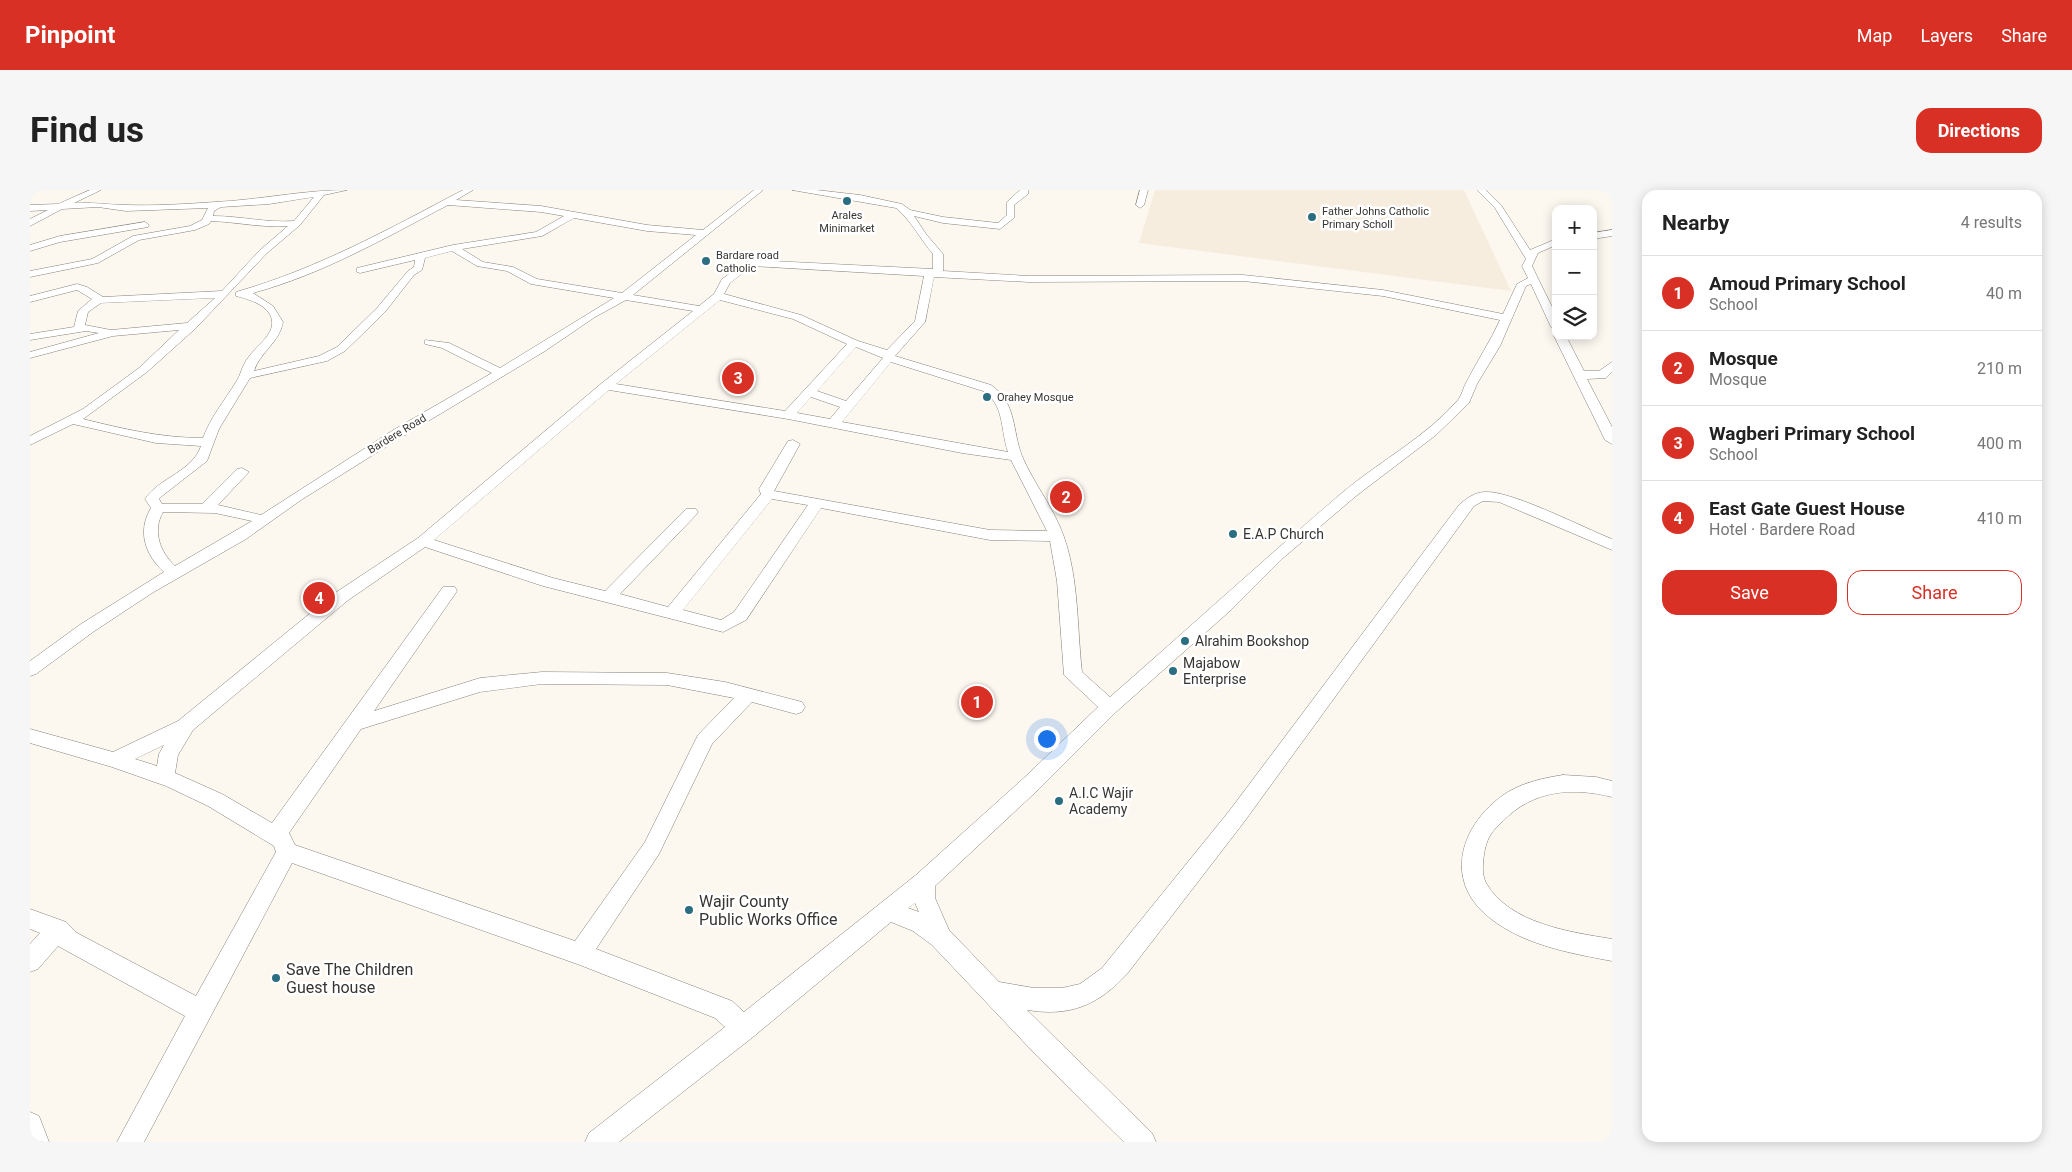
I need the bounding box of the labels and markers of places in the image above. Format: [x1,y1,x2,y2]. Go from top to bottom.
marker: Arales Minimarket [841,195,853,207]
place label: Father Johns Catholic Primary Scholl [1322,205,1429,231]
place label: Arales Minimarket [819,209,875,235]
marker: Father Johns Catholic Primary Scholl [1306,211,1318,223]
place label: Bardare road Catholic [716,249,779,275]
marker: Bardare road Catholic [700,255,712,267]
pin: 3 [722,359,754,397]
marker: Orahey Mosque [981,391,993,403]
place label: Orahey Mosque [997,391,1074,404]
pin: 2 [1050,478,1082,516]
place label: E.A.P Church [1243,526,1324,542]
marker: E.A.P Church [1227,528,1239,540]
pin: 4 [303,579,335,617]
place label: Alrahim Bookshop [1195,633,1309,649]
marker: Alrahim Bookshop [1179,635,1191,647]
place label: Majabow Enterprise [1183,655,1246,687]
marker: Majabow Enterprise [1167,665,1179,677]
pin: 1 [961,683,993,721]
place label: A.I.C Wajir Academy [1069,785,1133,817]
marker: A.I.C Wajir Academy [1053,795,1065,807]
place label: Wajir County Public Works Office [699,892,837,929]
marker: Wajir County Public Works Office [683,904,695,916]
place label: Save The Children Guest house [286,960,413,997]
marker: Save The Children Guest house [270,972,282,984]

